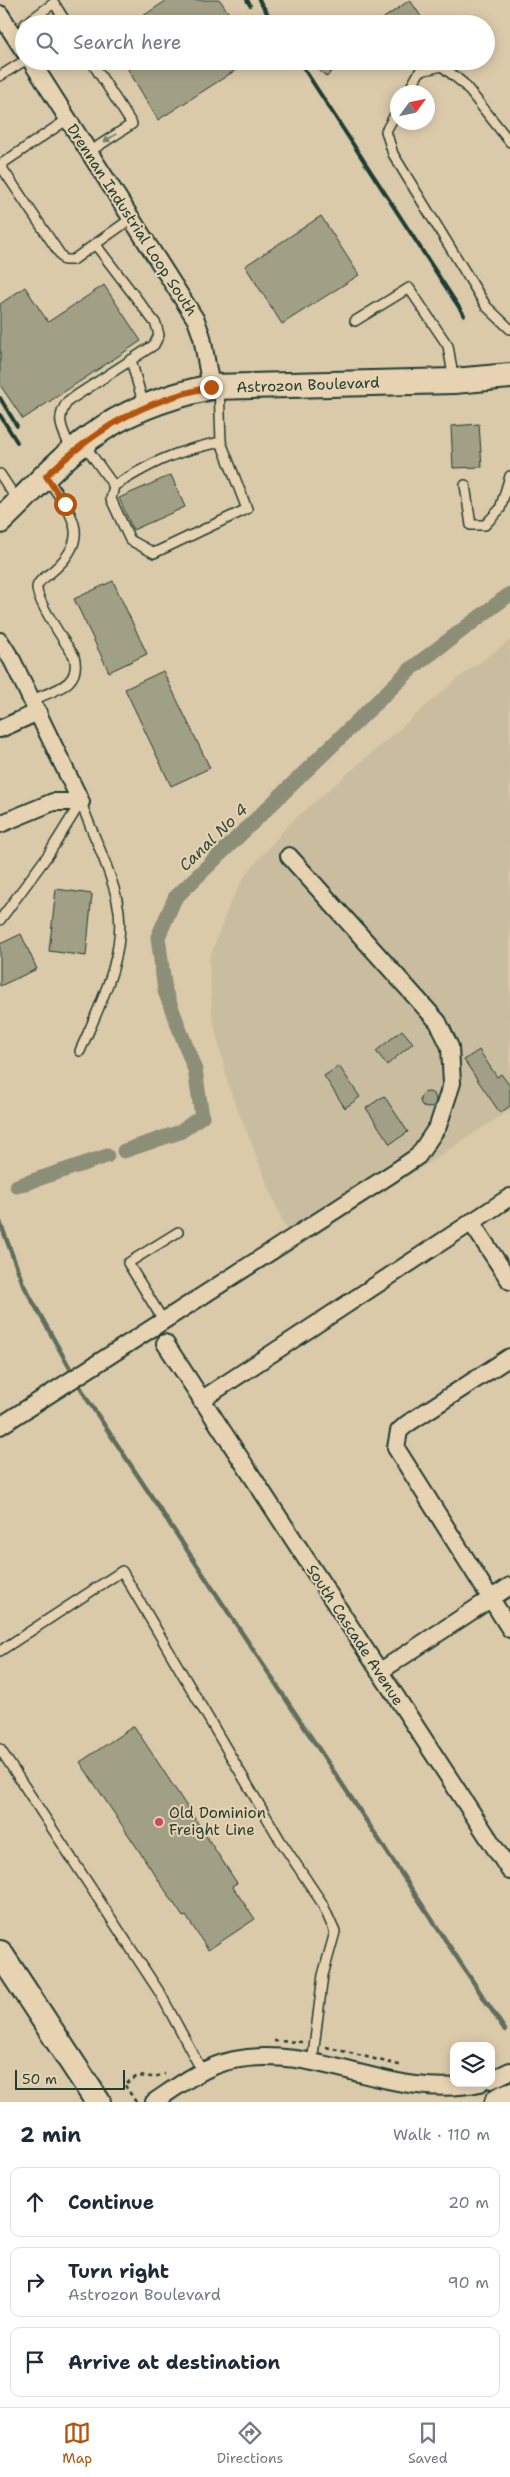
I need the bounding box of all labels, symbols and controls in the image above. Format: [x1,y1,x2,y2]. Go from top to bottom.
search box [15,15,495,70]
icon: search [33,29,61,57]
text: Search here [73,30,182,55]
north arrow [390,85,435,130]
street label: Drennan Industrial Loop South [62,120,202,320]
one-way arrow [104,133,117,143]
street label: Astrozon Boulevard [236,372,380,397]
route end [200,376,223,399]
route start [54,493,77,516]
water label: Canal No 4 [174,799,252,875]
street label: South Cascade Avenue [302,1561,408,1709]
place label: Old Dominion Freight Line [169,1803,266,1840]
marker: Old Dominion Freight Line [153,1816,165,1828]
map controls [450,2042,495,2087]
button: layers [450,2042,495,2087]
scale bar [15,2067,125,2090]
text: 50 m [22,2070,57,2088]
text: 2 min [20,2121,81,2149]
text: Walk · 110 m [393,2124,490,2145]
icon: ahead [21,2188,49,2216]
text: Continue [68,2190,154,2215]
text: 20 m [448,2192,489,2213]
text: Turn right [68,2259,169,2284]
icon: right [21,2268,49,2296]
text: 90 m [448,2272,489,2293]
text: Astrozon Boulevard [68,2284,221,2305]
icon: arrive [21,2348,49,2376]
text: Arrive at destination [68,2350,280,2375]
tab: Map [62,2419,92,2467]
tab: Directions [217,2419,284,2467]
tab: Saved [408,2419,448,2467]

